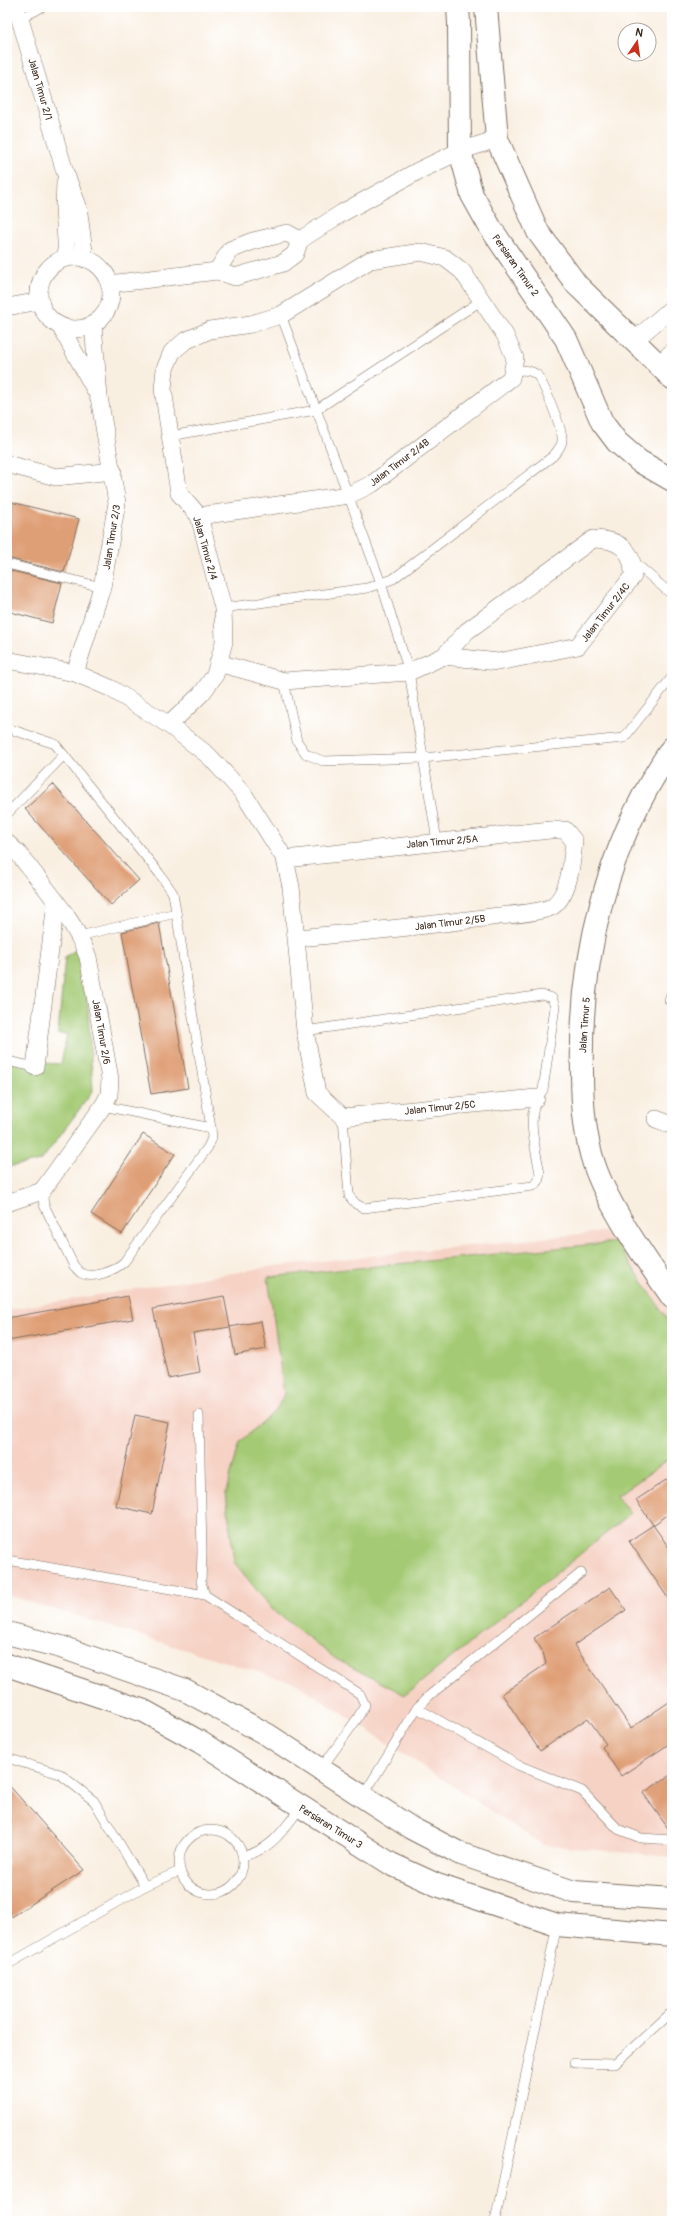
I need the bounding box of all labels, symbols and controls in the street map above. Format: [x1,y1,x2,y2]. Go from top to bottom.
north arrow [617,22,657,62]
text: N [634,26,645,40]
street label: Jalan Timur 2/1 [25,57,55,122]
street label: Persiaran Timur 2 [489,232,541,299]
street label: Jalan Timur 2/4B [367,436,432,489]
street label: Jalan Timur 2/3 [101,503,123,570]
street label: Jalan Timur 2/4 [190,515,220,582]
street label: Jalan Timur 2/4C [579,581,633,645]
street label: Jalan Timur 2/5A [406,833,479,851]
street label: Jalan Timur 2/5B [414,913,486,933]
street label: Jalan Timur 5 [577,997,593,1054]
street label: Jalan Timur 2/6 [89,999,113,1066]
street label: Jalan Timur 2/5C [404,1098,476,1118]
street label: Persiaran Timur 3 [296,1802,365,1851]

